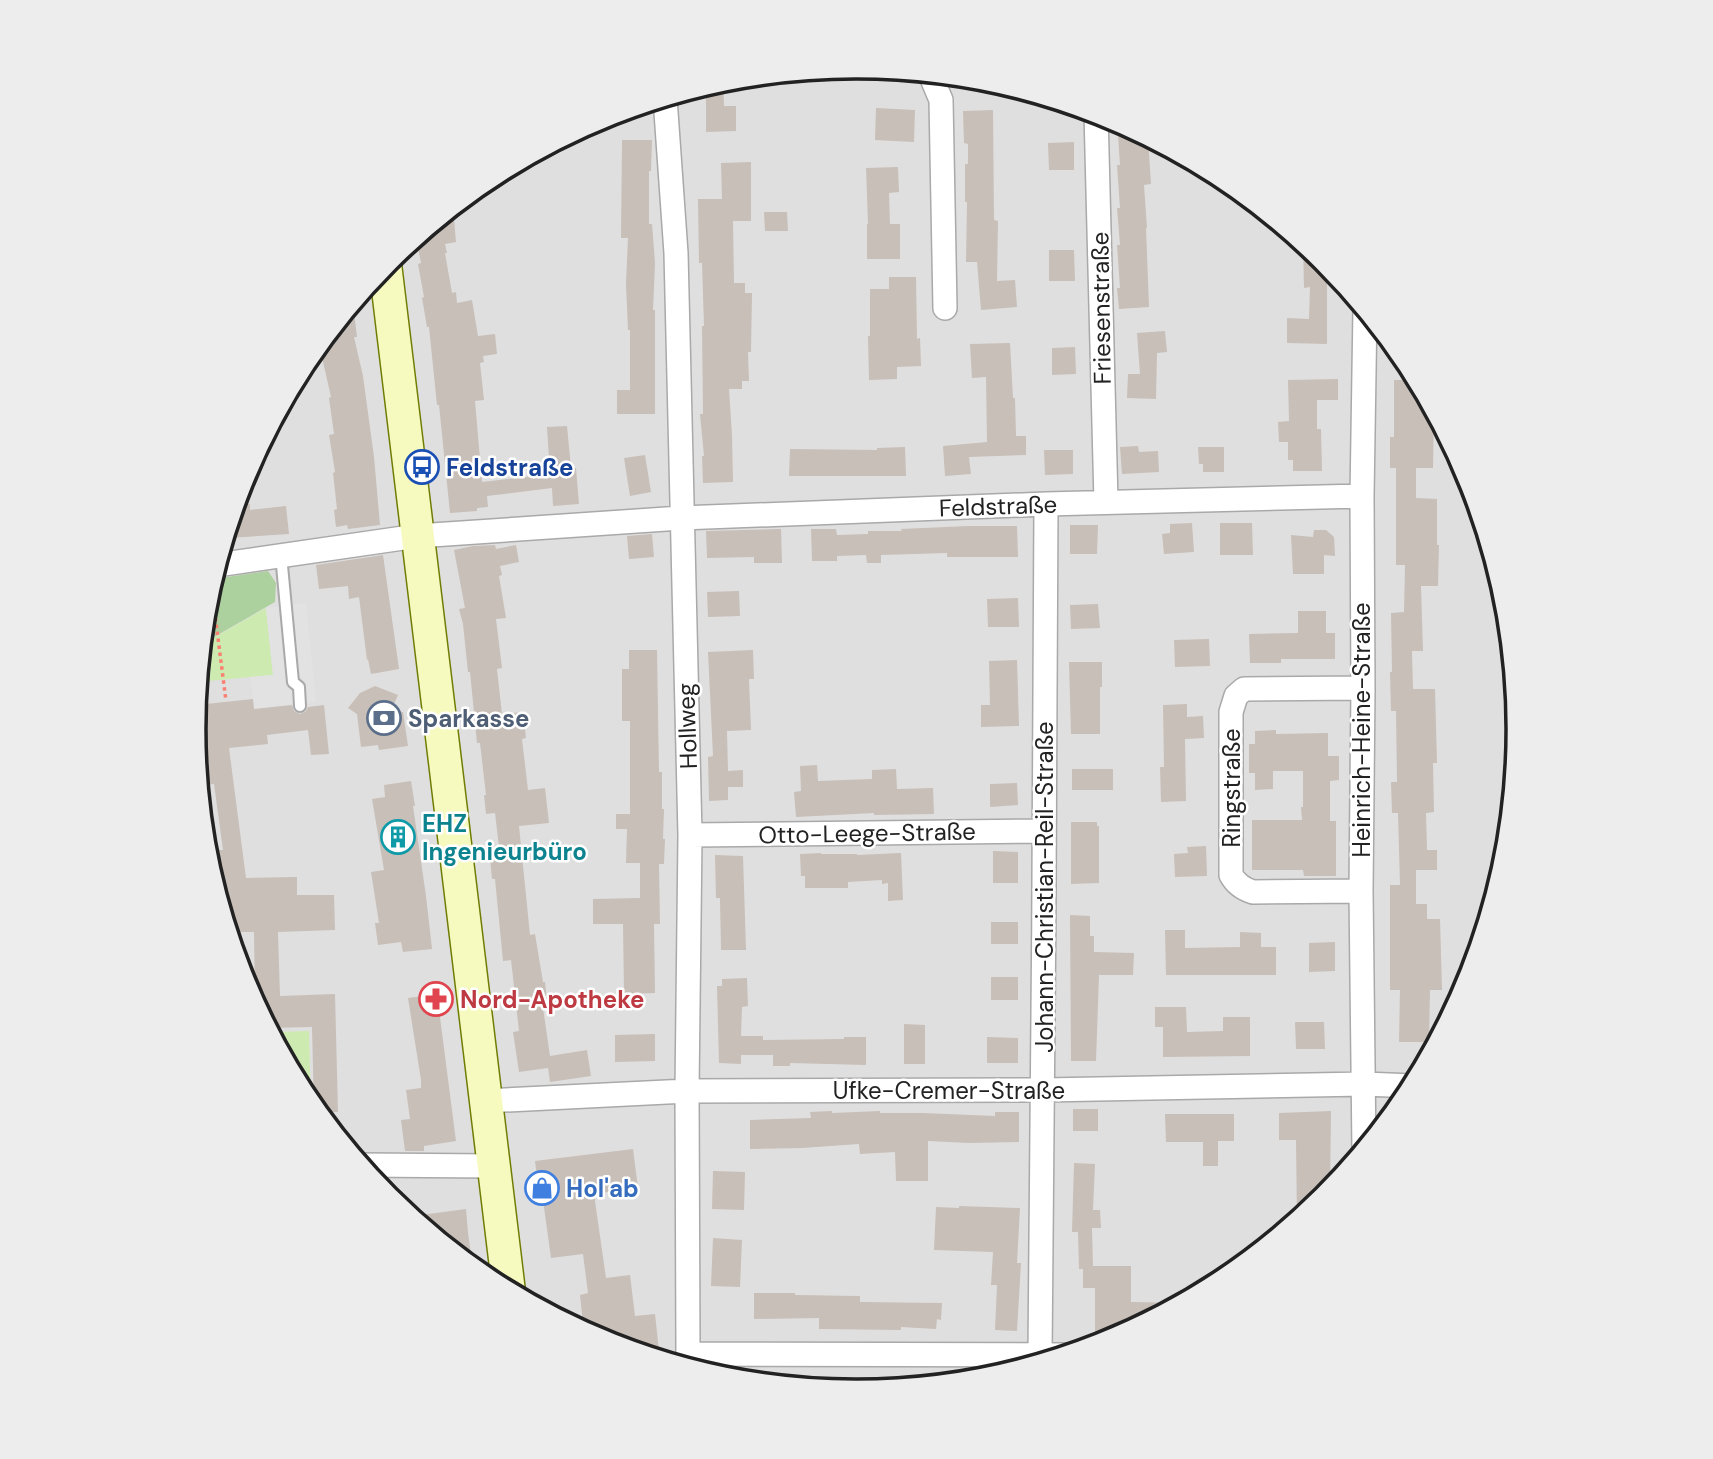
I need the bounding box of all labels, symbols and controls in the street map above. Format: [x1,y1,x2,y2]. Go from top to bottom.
street label: Friesenstraße [1084,231,1118,385]
bus stop icon: Feldstraße [403,448,441,486]
place label: Feldstraße [446,452,573,483]
street label: Feldstraße [938,488,1058,524]
street label: Heinrich-Heine-Straße [1346,602,1377,858]
street label: Hollweg [670,682,704,770]
bank icon: Sparkasse [365,699,403,737]
place label: Sparkasse [408,703,530,734]
street label: Johann-Christian-Reil-Straße [1029,721,1060,1053]
street label: Ringstraße [1216,728,1247,848]
place label: EHZ Ingenieurbüro [422,808,587,867]
street label: Otto-Leege-Straße [758,816,976,850]
building icon: EHZ Ingenieurbüro [379,818,417,856]
pharmacy icon: Nord-Apotheke [417,980,455,1018]
place label: Nord-Apotheke [460,984,644,1015]
street label: Ufke-Cremer-Straße [833,1075,1065,1106]
shop icon: Hol'ab [523,1169,561,1207]
place label: Hol'ab [566,1173,639,1204]

